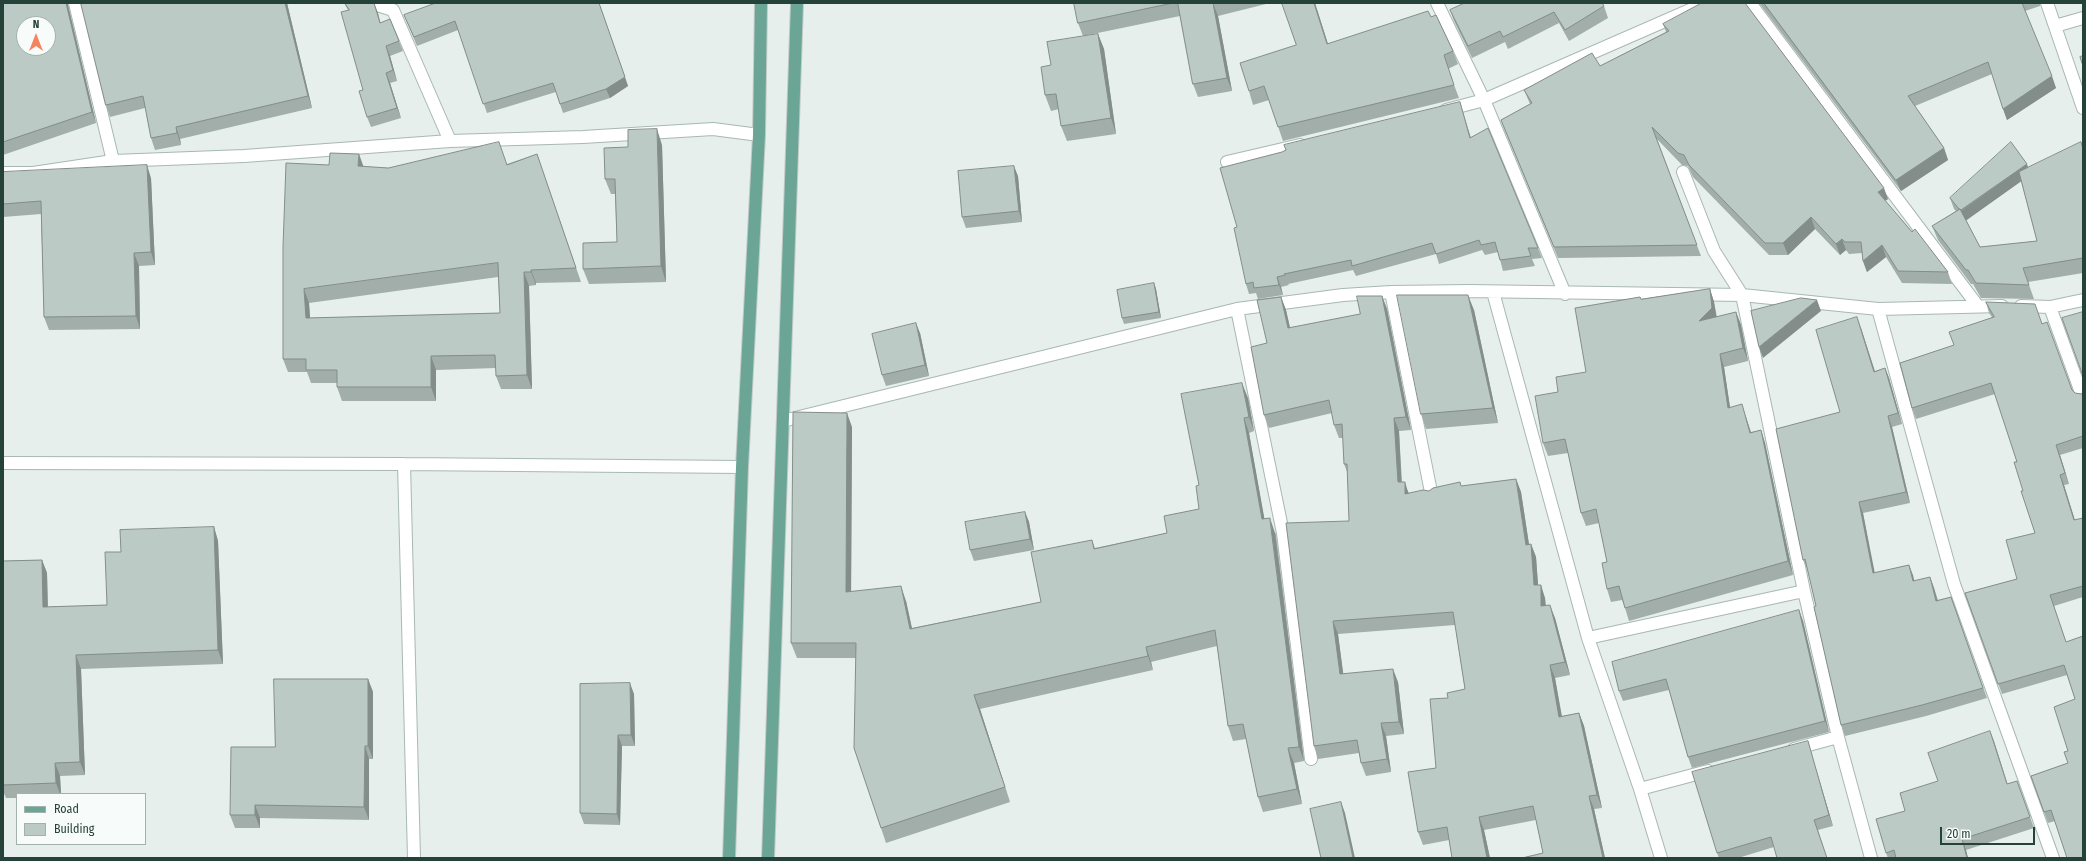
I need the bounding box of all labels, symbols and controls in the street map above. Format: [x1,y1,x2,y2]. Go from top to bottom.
north arrow [16,16,56,56]
text: N [33,18,39,31]
legend [16,793,146,845]
text: Road [54,802,79,816]
scale bar [1942,819,2037,845]
text: Building [54,822,94,836]
text: 20 m [1947,827,1971,841]

